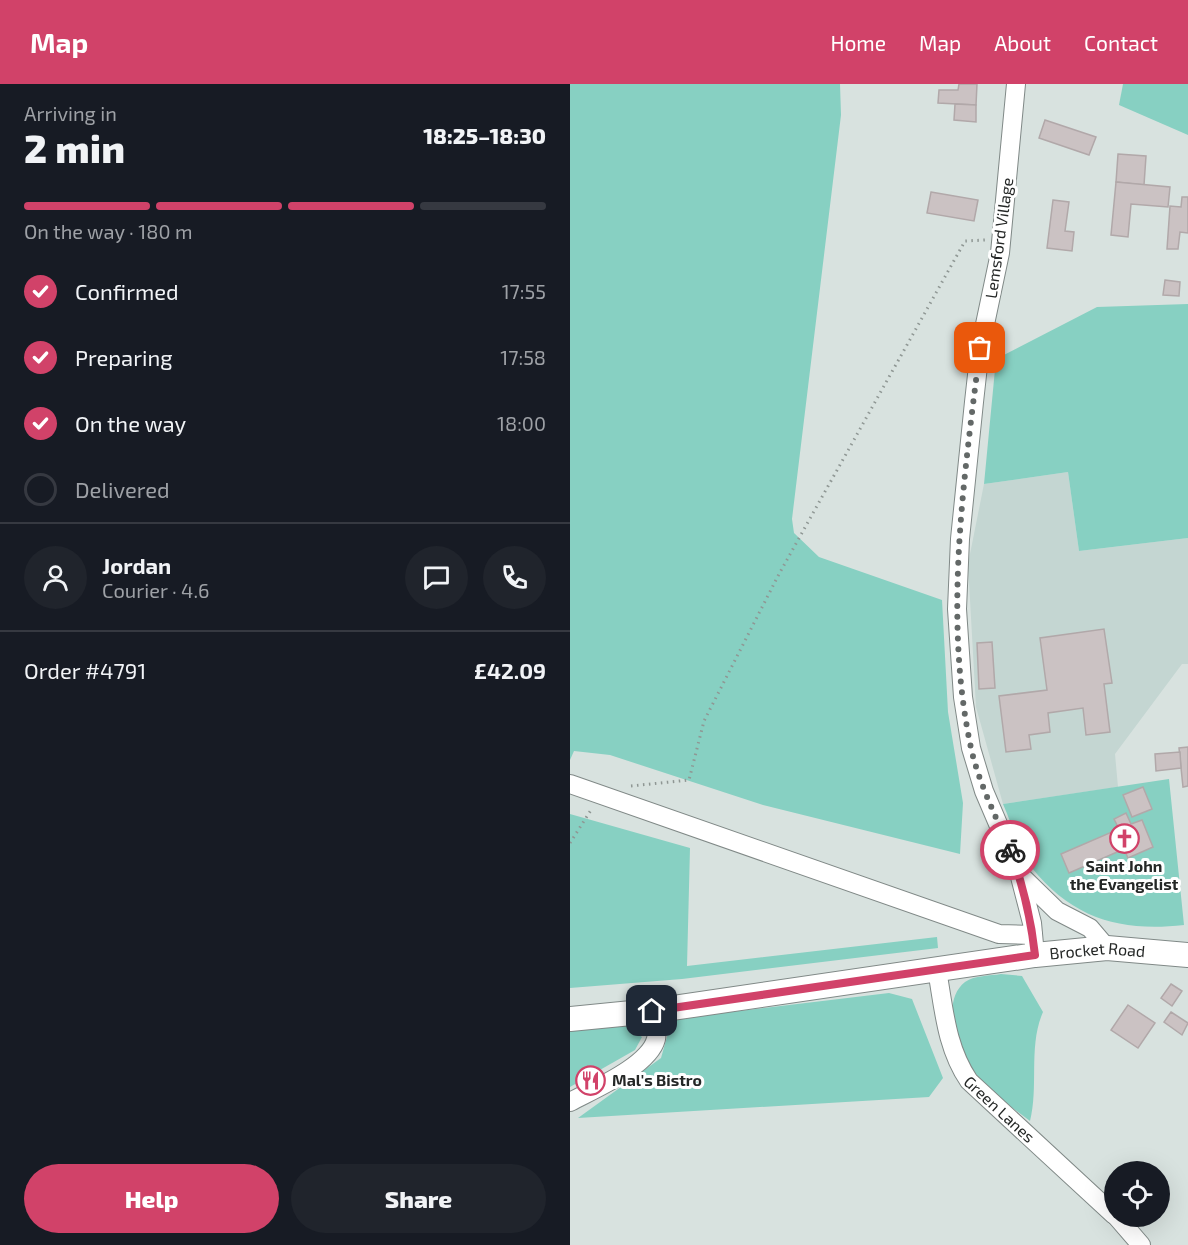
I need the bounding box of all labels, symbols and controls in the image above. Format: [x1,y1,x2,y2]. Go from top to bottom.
text: Map [30,25,88,59]
text: Home [830,30,886,55]
text: Map [919,30,961,55]
text: About [994,30,1051,55]
text: Contact [1084,30,1158,55]
text: Arriving in [24,101,117,125]
text: 18:25–18:30 [423,122,546,148]
text: 2 min [24,124,125,171]
street label: Lemsford Village [981,176,1016,300]
text: On the way · 180 m [24,219,192,243]
icon: check [24,275,57,308]
text: Confirmed [75,278,179,304]
text: 17:55 [502,279,546,303]
pin [954,322,1005,373]
icon: bag [963,331,996,364]
icon: check [24,341,57,374]
text: Preparing [75,344,173,370]
text: 17:58 [500,345,546,369]
icon: check [24,407,57,440]
text: On the way [75,410,186,436]
text: 18:00 [497,411,546,435]
text: Delivered [75,476,170,502]
button: person [24,546,87,609]
button: chat [405,546,468,609]
button: phone [483,546,546,609]
text: Jordan [102,552,171,578]
text: Courier · 4.6 [102,578,209,602]
text: Order #4791 [24,657,146,683]
text: £42.09 [474,657,546,683]
courier [980,820,1040,880]
church icon: Saint John the Evangelist [1108,822,1140,854]
icon: bike [994,834,1027,867]
place label: Saint John the Evangelist [1070,856,1179,893]
street label: Brocket Road [1048,938,1146,963]
pin [626,985,677,1036]
icon: home [635,994,668,1027]
restaurant icon: Mal's Bistro [575,1064,607,1096]
place label: Mal's Bistro [612,1070,702,1089]
street label: Green Lanes [961,1071,1039,1146]
map controls [1104,1161,1170,1227]
button: locate [1104,1161,1170,1227]
button: Help [24,1164,279,1233]
button: Share [291,1164,546,1233]

